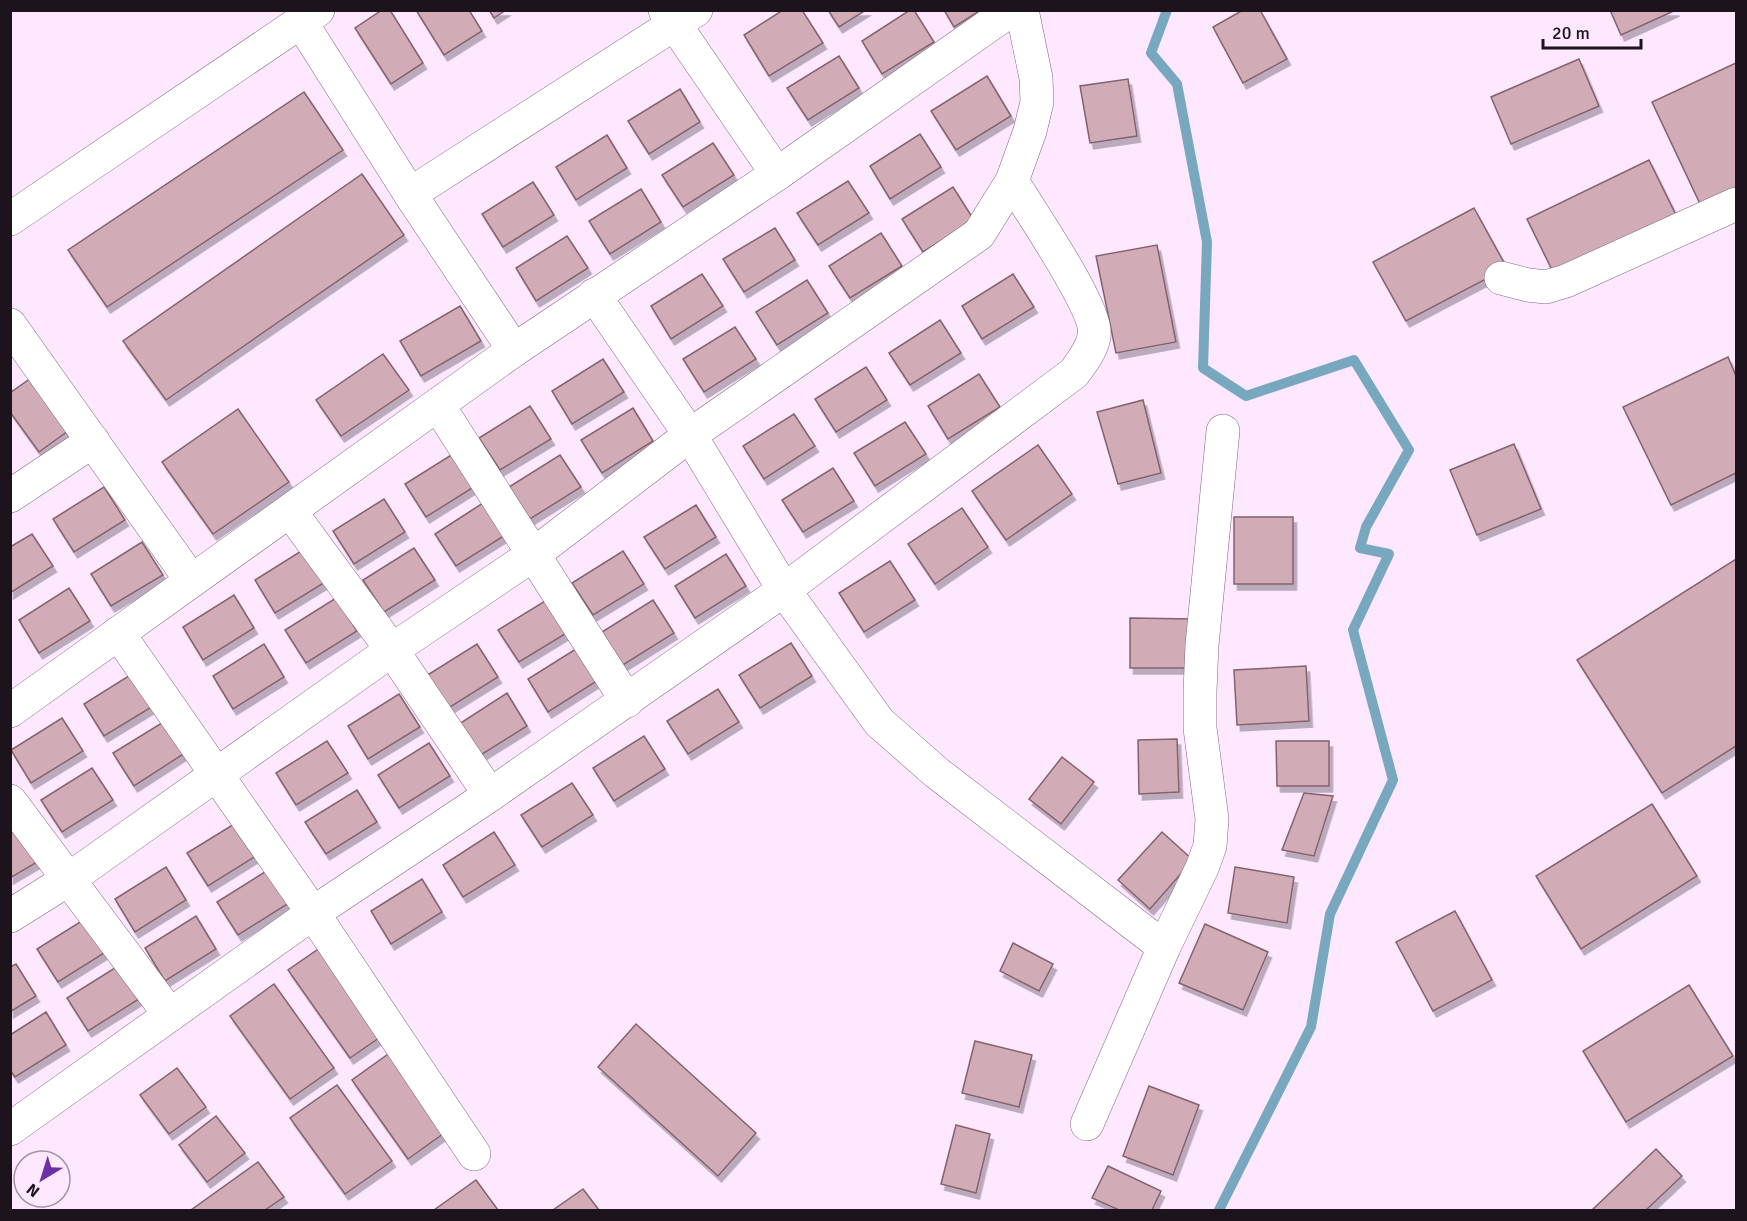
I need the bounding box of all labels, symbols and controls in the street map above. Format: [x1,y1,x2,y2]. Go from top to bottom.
scale bar [1543,12,1640,50]
text: 20 m [1552,22,1590,44]
north arrow [12,1149,72,1209]
text: N [23,1179,44,1201]

